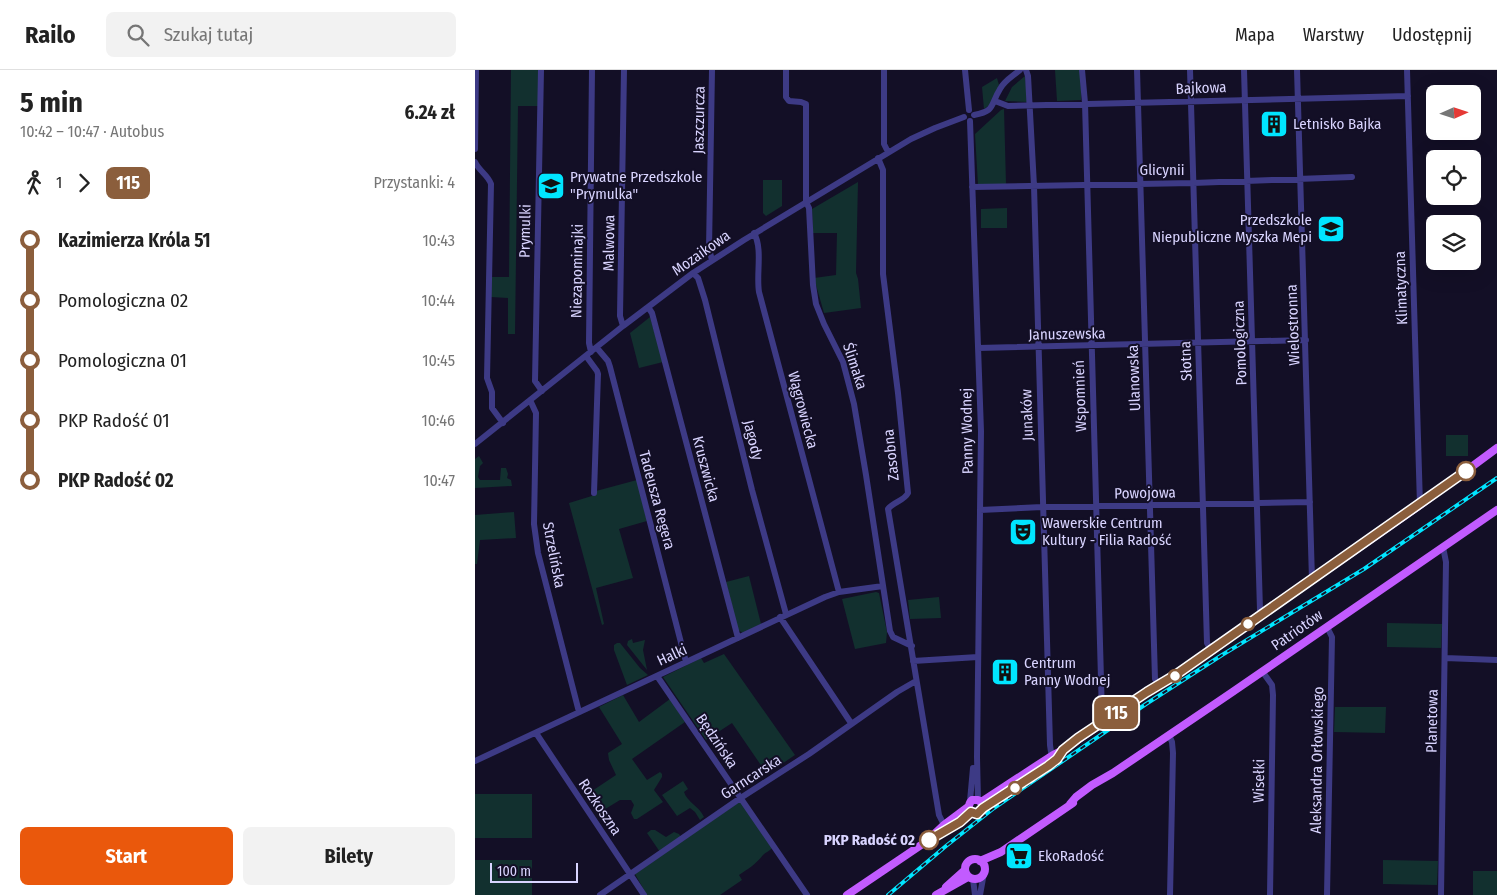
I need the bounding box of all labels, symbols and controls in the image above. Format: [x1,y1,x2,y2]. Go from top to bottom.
search box [106,12,456,57]
text: Railo [25,21,76,49]
icon: search [124,21,152,49]
text: Szukaj tutaj [164,23,253,46]
text: Mapa [1235,24,1275,46]
text: Warstwy [1303,24,1364,46]
text: Udostępnij [1392,24,1472,46]
street label: Bajkowa [1175,78,1227,98]
north arrow [1426,85,1481,140]
map controls [1426,85,1481,270]
text: 5 min [20,86,83,119]
street label: Jaszczurcza [689,86,709,154]
text: 6.24 zł [405,101,455,124]
building icon: Letnisko Bajka [1259,109,1289,139]
place label: Letnisko Bajka [1293,115,1381,133]
text: 10:42 – 10:47 · Autobus [20,122,164,141]
button: locate [1426,150,1481,205]
street label: Glicynii [1140,161,1184,179]
place label: Prywatne Przedszkole "Prymulka" [570,168,702,203]
icon: walk [20,169,48,197]
icon: forward [70,169,98,197]
school or university icon: Prywatne Przedszkole "Prymulka" [536,171,566,201]
text: 115 [116,172,140,194]
text: 1 [56,173,62,192]
text: Przystanki: 4 [374,173,455,192]
street label: Prymulki [516,204,534,258]
place label: Przedszkole Niepubliczne Myszka Mepi [1152,211,1312,246]
school or university icon: Przedszkole Niepubliczne Myszka Mepi [1316,214,1346,244]
street label: Malwowa [600,215,618,271]
button: layers [1426,215,1481,270]
street label: Niezapominajki [567,224,587,318]
street label: Mozaikowa [668,226,734,280]
text: Kazimierza Króla 51 [58,229,211,252]
text: 10:43 [422,231,455,250]
street label: Klimatyczna [1391,251,1411,325]
street label: Wielostronna [1283,284,1303,366]
text: Pomologiczna 02 [58,289,188,312]
text: 10:44 [422,291,455,310]
street label: Pomologiczna [1230,300,1250,386]
street label: Januszewska [1028,324,1106,344]
street label: Ślimaka [839,340,871,392]
street label: Słotna [1176,341,1196,381]
street label: Ulanowska [1124,345,1144,411]
text: Pomologiczna 01 [58,349,187,372]
text: 10:45 [422,351,455,370]
street label: Wspomnień [1070,360,1090,432]
street label: Wągrowiecka [784,369,822,451]
street label: Panny Wodnej [957,388,977,474]
street label: Junaków [1017,389,1037,441]
text: PKP Radość 01 [58,409,170,432]
text: 10:46 [421,411,455,430]
street label: Jagody [739,418,767,462]
street label: Zasobna [879,428,903,482]
street label: Kruszwicka [689,434,723,504]
street label: Tadeusza Regera [635,449,679,551]
unlabelled marker [1456,461,1476,481]
text: PKP Radość 02 [58,469,174,492]
text: 10:47 [423,471,455,490]
street label: Powojowa [1114,483,1176,503]
place label: Wawerskie Centrum Kultury - Filia Radość [1042,514,1172,549]
theatre icon: Wawerskie Centrum Kultury - Filia Radość [1008,517,1038,547]
street label: Strzelińska [539,520,569,590]
street label: Patriotów [1268,606,1326,654]
unlabelled marker [1241,617,1255,631]
street label: Halki [654,640,690,670]
place label: Centrum Panny Wodnej [1024,654,1110,689]
building icon: Centrum Panny Wodnej [990,657,1020,687]
unlabelled marker [1168,669,1182,683]
street label: Aleksandra Orłowskiego [1307,686,1327,834]
street label: Planetowa [1422,689,1442,753]
line badge: 115 [1087,697,1145,729]
text: 115 [1104,702,1128,724]
street label: Będzińska [692,710,742,772]
street label: Garncarska [717,751,785,803]
street label: Wisełki [1250,759,1268,803]
street label: Rozkoszna [575,775,625,839]
unlabelled marker [1008,781,1022,795]
button: Start [20,827,233,885]
button: Bilety [243,827,455,885]
marker: PKP Radość 02 [919,830,939,850]
place label: PKP Radość 02 [824,831,915,849]
supermarket icon: EkoRadość [1004,841,1034,871]
place label: EkoRadość [1038,847,1104,865]
scale bar [490,860,577,883]
text: 100 m [497,863,531,880]

